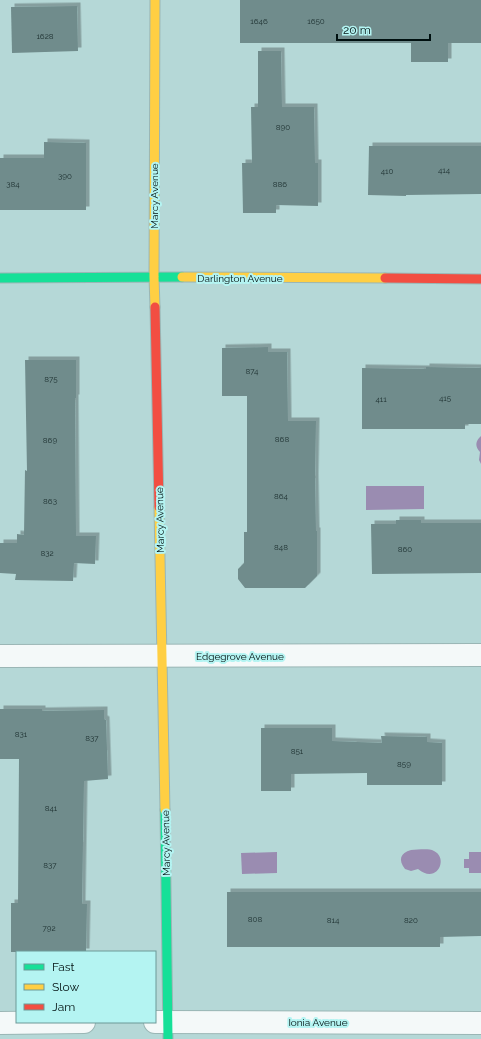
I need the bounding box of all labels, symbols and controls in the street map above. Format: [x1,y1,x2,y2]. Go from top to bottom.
house number: 1646 [250,16,268,26]
house number: 1650 [307,16,325,26]
scale bar [337,16,430,42]
text: 20 m [343,23,371,37]
house number: 1628 [36,31,54,41]
house number: 890 [276,122,290,132]
street label: Marcy Avenue [149,163,160,229]
house number: 414 [438,165,451,175]
house number: 410 [381,166,393,176]
house number: 390 [58,171,72,181]
house number: 384 [6,179,20,189]
house number: 886 [273,179,287,189]
street label: Darlington Avenue [197,273,283,284]
house number: 874 [246,366,259,376]
house number: 875 [44,374,58,384]
house number: 415 [439,393,452,403]
house number: 411 [375,394,387,404]
house number: 868 [275,434,289,444]
house number: 869 [43,435,57,445]
street label: Marcy Avenue [154,487,166,553]
house number: 864 [274,491,289,501]
house number: 863 [43,496,57,506]
house number: 848 [274,542,288,552]
house number: 860 [398,544,412,554]
house number: 832 [40,548,54,558]
street label: Edgegrove Avenue [196,651,284,662]
house number: 831 [15,729,28,739]
house number: 837 [85,733,99,743]
house number: 851 [291,746,304,756]
house number: 859 [397,759,411,769]
house number: 841 [45,803,58,813]
street label: Marcy Avenue [160,810,172,876]
house number: 837 [43,860,57,870]
house number: 808 [248,914,262,924]
house number: 814 [327,915,340,925]
house number: 820 [404,915,418,925]
house number: 792 [42,923,56,933]
legend [16,951,156,1023]
text: Fast [52,960,75,974]
text: Slow [52,980,79,994]
text: Jam [52,1000,75,1014]
street label: Ionia Avenue [288,1017,348,1028]

